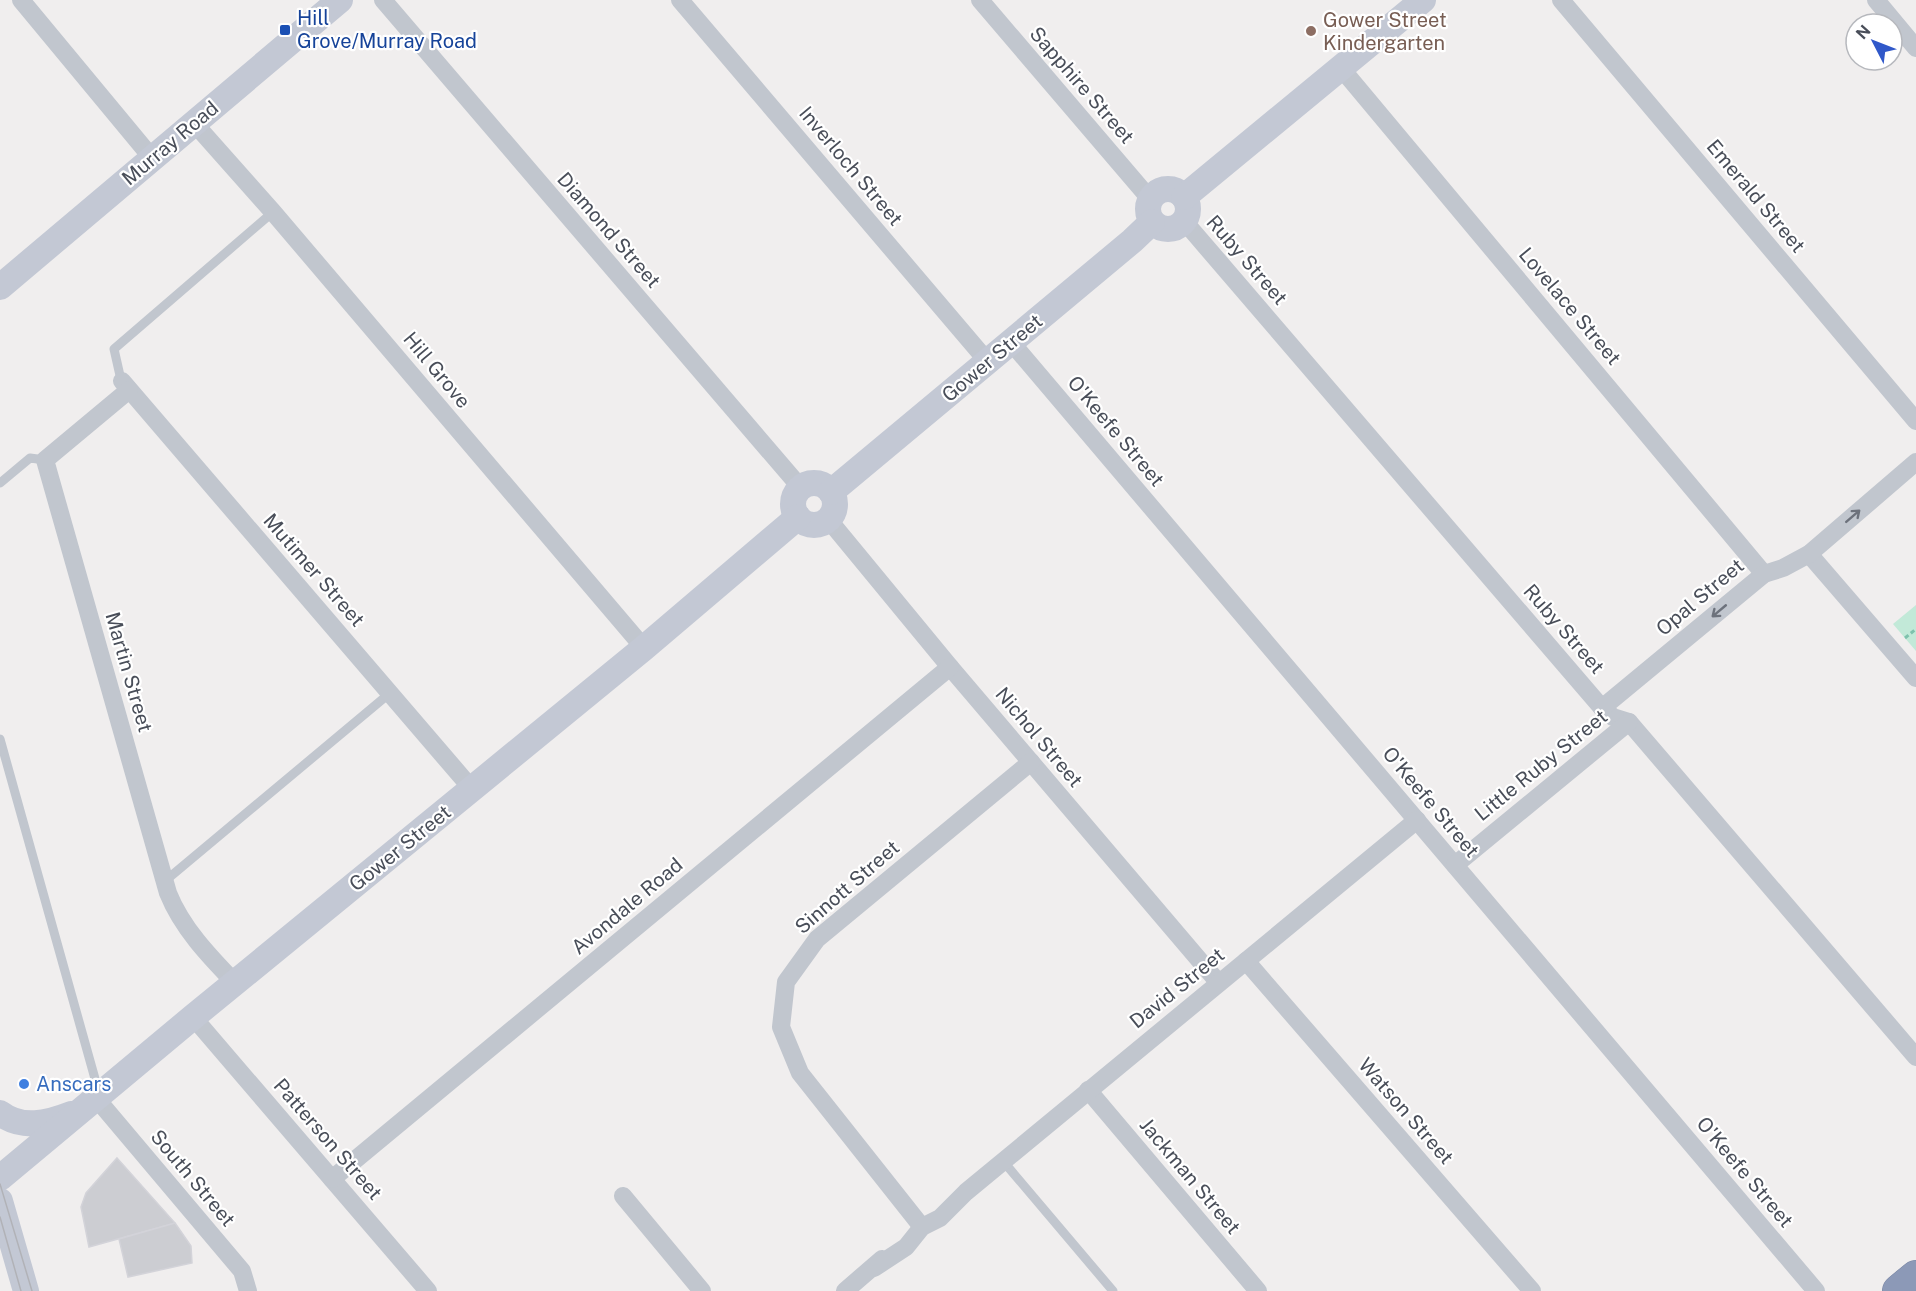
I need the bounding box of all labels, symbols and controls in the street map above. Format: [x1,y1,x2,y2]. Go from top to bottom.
place label: Hill Grove/Murray Road [297,6,477,53]
place label: Gower Street Kindergarten [1323,8,1447,55]
north arrow [1844,12,1904,72]
text: N [1852,21,1874,43]
street label: Sapphire Street [1025,22,1139,148]
marker: Hill Grove/Murray Road [278,23,292,37]
marker: Gower Street Kindergarten [1304,24,1318,38]
street label: Murray Road [117,96,223,190]
street label: Inverloch Street [794,101,908,231]
street label: Emerald Street [1702,135,1810,257]
street label: Diamond Street [552,167,666,293]
street label: Ruby Street [1202,210,1292,310]
street label: Lovelace Street [1514,242,1626,370]
street label: Gower Street [937,309,1047,407]
street label: Hill Grove [398,327,476,413]
street label: O'Keefe Street [1063,371,1169,491]
street label: Mutimer Street [258,509,370,631]
one-way arrow [1845,509,1860,523]
street label: Opal Street [1651,554,1749,640]
street label: Ruby Street [1519,579,1609,679]
one-way arrow [1712,604,1727,618]
street label: Martin Street [100,609,158,735]
street label: Nichol Street [990,682,1088,792]
street label: Little Ruby Street [1470,704,1612,826]
street label: O'Keefe Street [1378,742,1484,862]
street label: Gower Street [344,800,456,896]
street label: Sinnott Street [790,835,904,939]
street label: Avondale Road [567,853,687,959]
street label: David Street [1125,943,1229,1033]
street label: Watson Street [1353,1053,1459,1169]
place label: Anscars [36,1072,111,1096]
street label: Patterson Street [269,1073,387,1205]
marker: Anscars [17,1077,31,1091]
street label: O'Keefe Street [1692,1112,1798,1232]
street label: Jackman Street [1135,1113,1245,1239]
street label: South Street [146,1125,240,1231]

